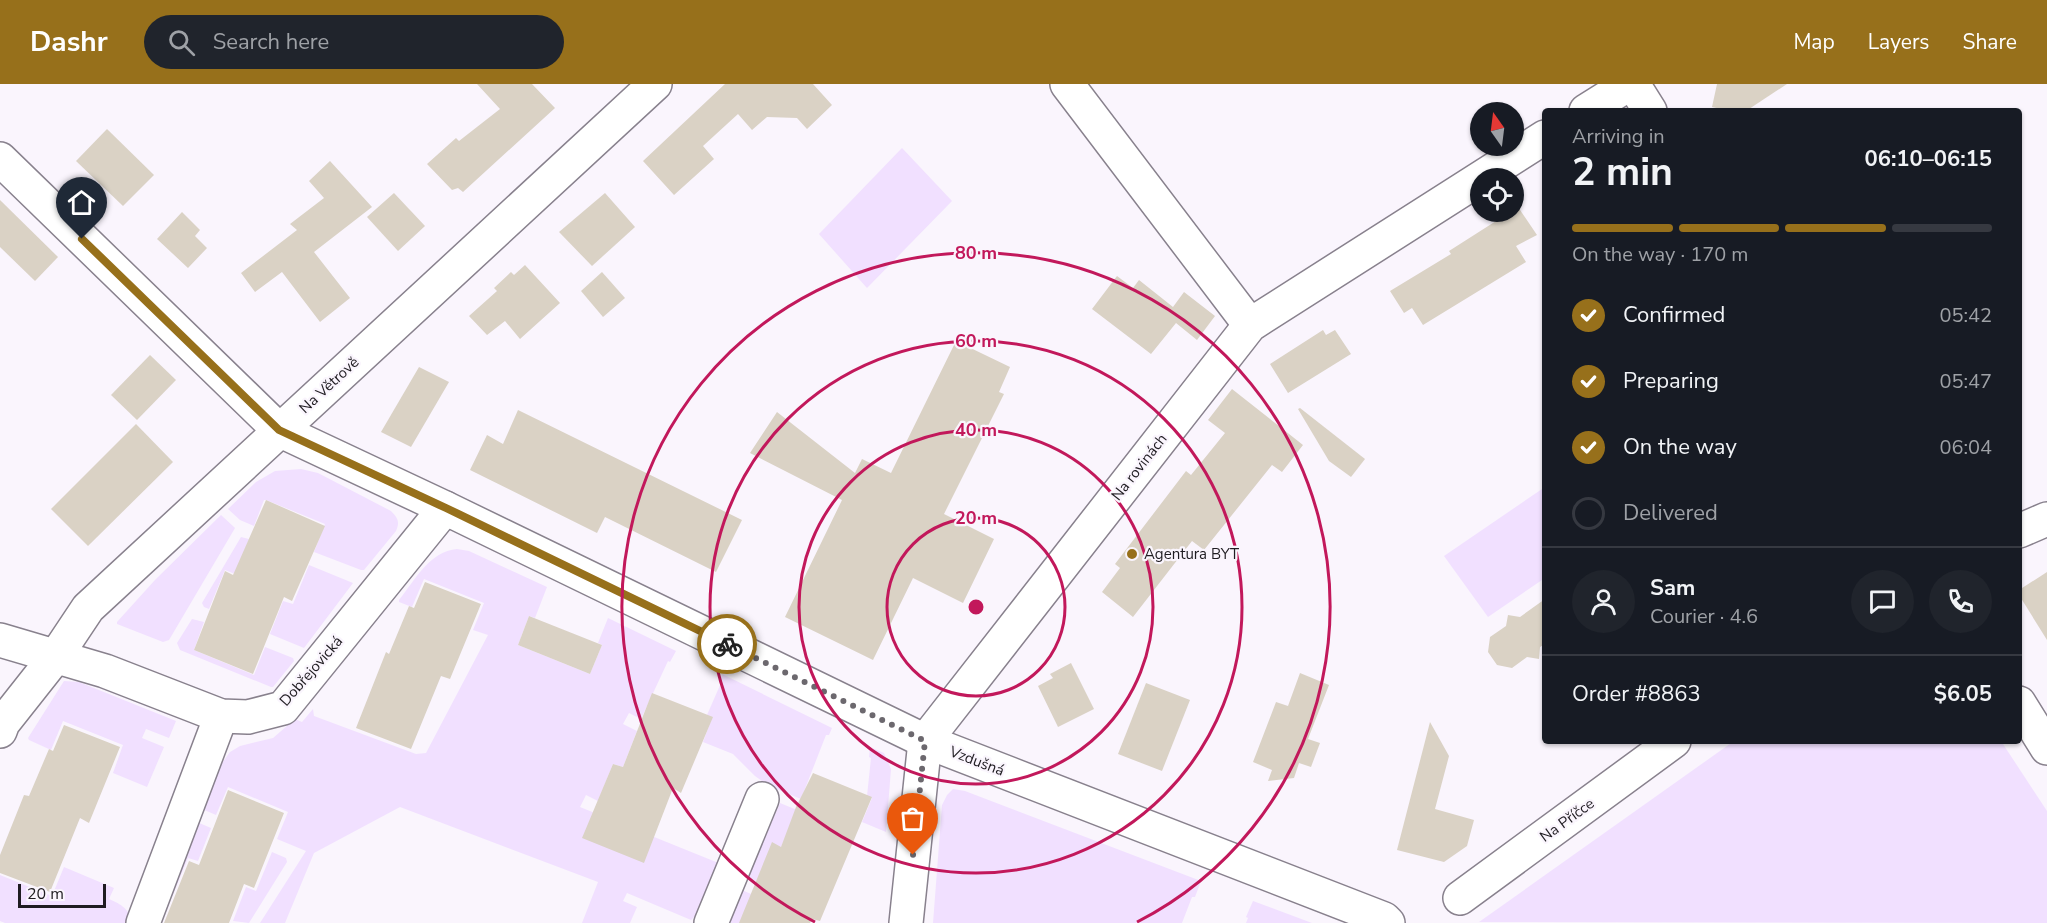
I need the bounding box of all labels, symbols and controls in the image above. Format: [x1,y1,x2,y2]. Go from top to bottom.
search box [144,15,564,69]
text: Dashr [30,23,108,61]
icon: search [165,26,198,59]
text: Search here [213,27,329,57]
text: Map [1793,28,1835,56]
text: Layers [1868,28,1929,56]
text: Share [1962,28,2017,56]
north arrow [1470,102,1524,156]
map controls [1470,102,1524,222]
text: Arriving in [1572,123,1665,150]
text: 06:10–06:15 [1864,144,1992,174]
text: 2 min [1572,146,1673,199]
button: locate [1470,168,1524,222]
pin [56,177,107,239]
icon: home [65,186,98,219]
text: 80 m [955,241,997,265]
text: On the way · 170 m [1572,241,1748,268]
icon: check [1572,299,1605,332]
text: Confirmed [1623,300,1725,330]
text: 05:42 [1939,302,1992,329]
text: 60 m [955,329,997,353]
street label: Na Větrově [295,352,363,418]
icon: check [1572,365,1605,398]
text: Preparing [1623,366,1719,396]
text: 05:47 [1939,368,1992,395]
text: 40 m [955,418,997,442]
street label: Na rovinách [1107,429,1171,505]
icon: check [1572,431,1605,464]
text: On the way [1623,432,1737,462]
text: 06:04 [1939,434,1992,461]
text: Delivered [1623,498,1718,528]
text: 20 m [955,506,997,530]
place label: Agentura BYT [1144,544,1239,564]
marker: Agentura BYT [1125,547,1139,561]
button: person [1572,570,1635,633]
button: chat [1851,570,1914,633]
button: phone [1929,570,1992,633]
text: Sam [1650,573,1695,603]
centre of rings [966,597,986,617]
text: Courier · 4.6 [1650,603,1758,630]
courier [697,614,757,674]
icon: bike [711,628,744,661]
street label: Dobřejovická [275,632,347,710]
text: Order #8863 [1572,679,1701,709]
text: $6.05 [1934,679,1992,709]
street label: Vzdušná [946,741,1007,781]
pin [887,793,938,855]
street label: Na Příčce [1536,793,1598,847]
icon: bag [896,802,929,835]
scale bar [18,881,106,908]
text: 20 m [27,883,64,905]

